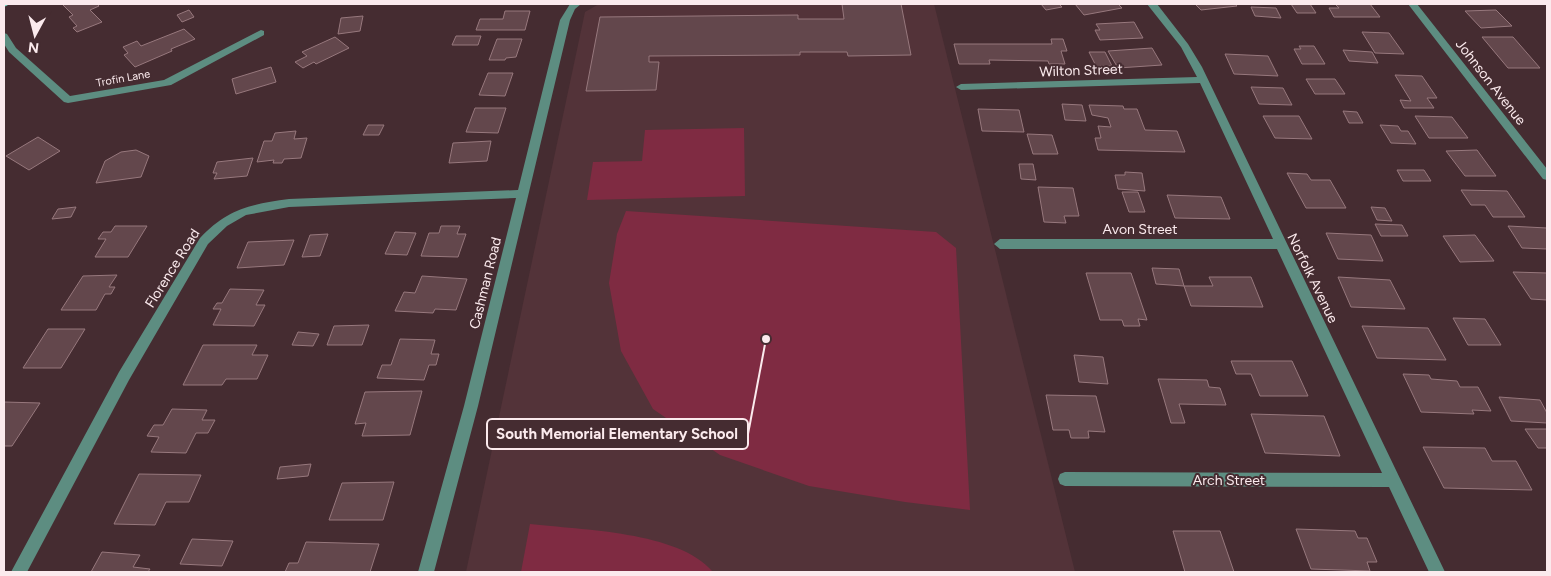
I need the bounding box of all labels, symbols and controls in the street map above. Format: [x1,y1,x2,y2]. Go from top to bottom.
north arrow [10,10,60,60]
street label: Johnson Avenue [1452,36,1530,129]
text: N [27,38,40,57]
street label: Wilton Street [1039,61,1123,80]
street label: Trofin Lane [95,67,151,90]
street label: Avon Street [1102,221,1178,238]
street label: Florence Road [141,226,203,311]
street label: Norfolk Avenue [1284,231,1342,326]
street label: Cashman Road [466,235,505,331]
callout: South Memorial Elementary School [487,419,748,449]
text: South Memorial Elementary School [496,425,738,443]
street label: Arch Street [1193,472,1265,489]

